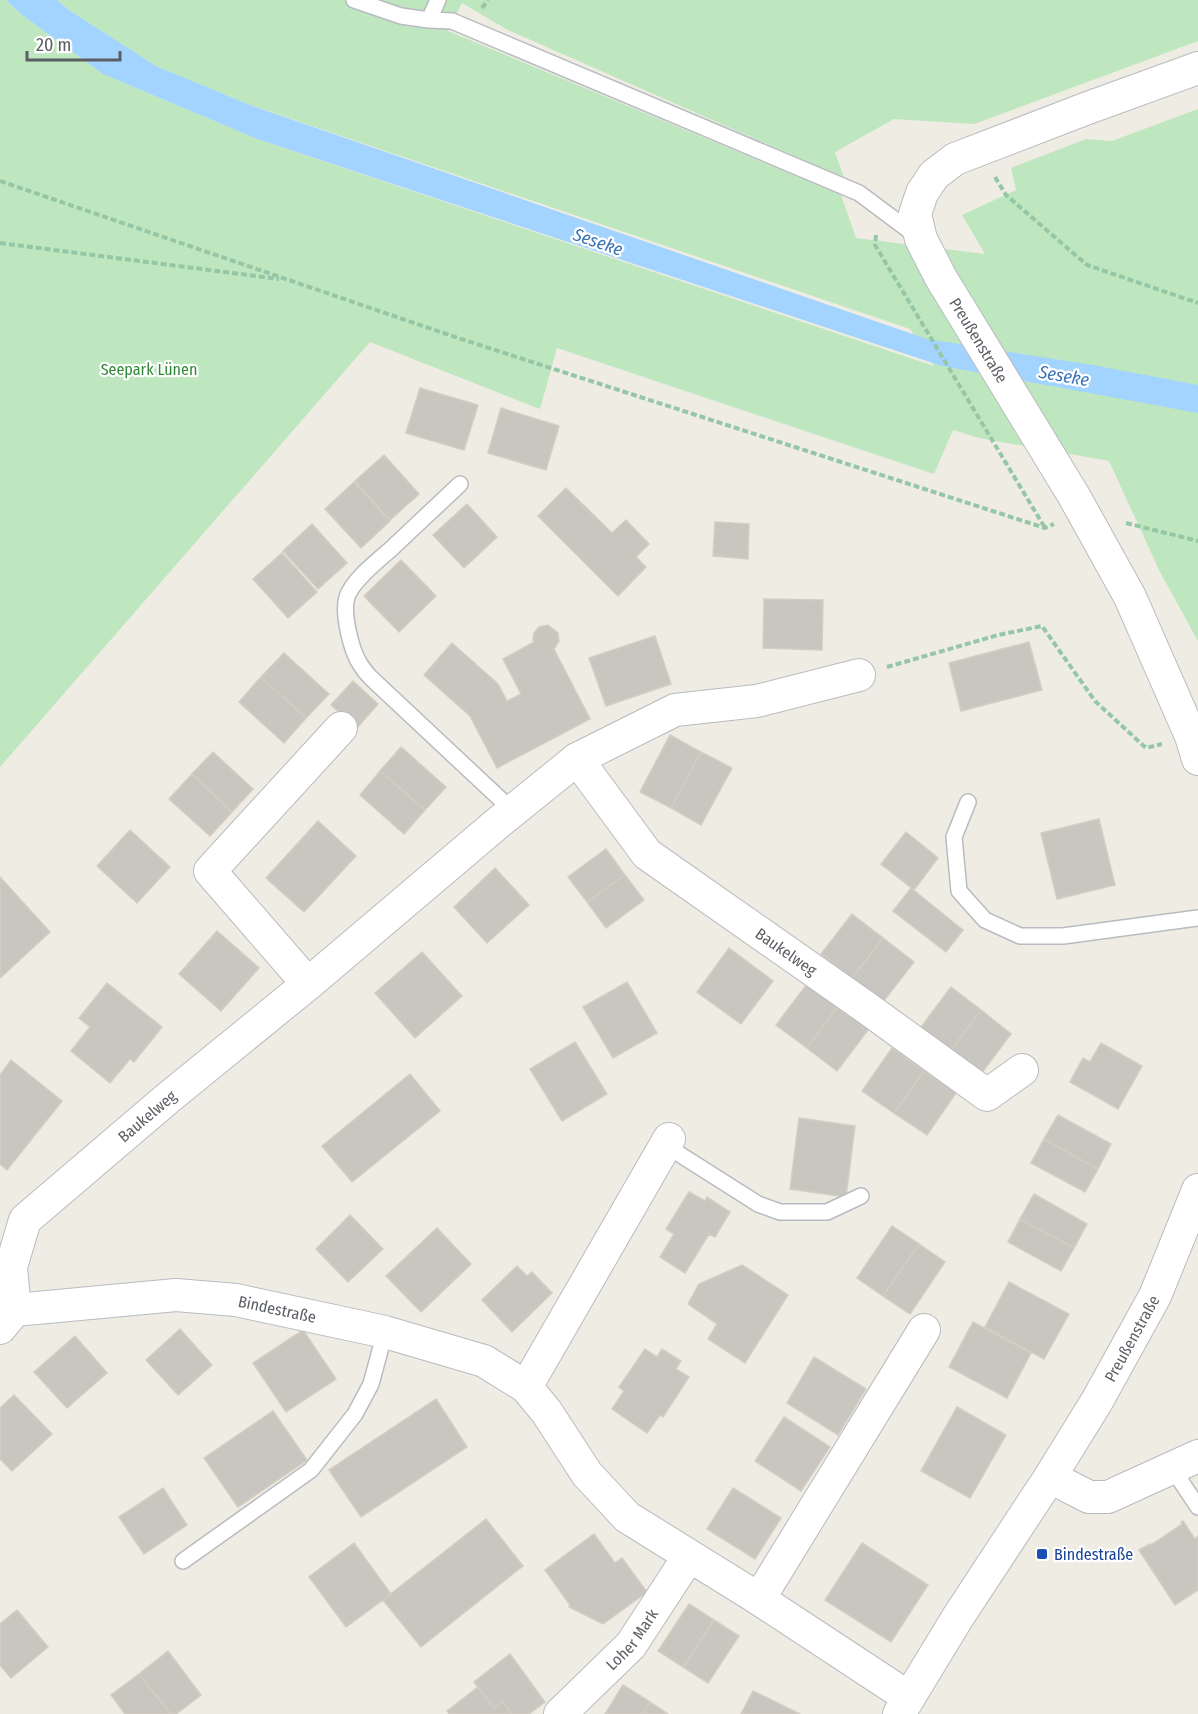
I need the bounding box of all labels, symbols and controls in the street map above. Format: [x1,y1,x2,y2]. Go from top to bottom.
scale bar [27,24,120,62]
text: 20 m [36,34,71,56]
water label: Seseke [569,223,626,261]
street label: Preußenstraße [946,294,1012,386]
park label: Seepark Lünen [101,360,197,379]
water label: Seseke [1036,361,1091,391]
street label: Baukelweg [752,924,821,980]
street label: Baukelweg [114,1086,180,1146]
street label: Bindestraße [236,1291,318,1326]
street label: Preußenstraße [1100,1292,1163,1385]
place label: Bindestraße [1054,1545,1133,1564]
marker: Bindestraße [1035,1547,1049,1561]
street label: Loher Mark [602,1605,662,1674]

